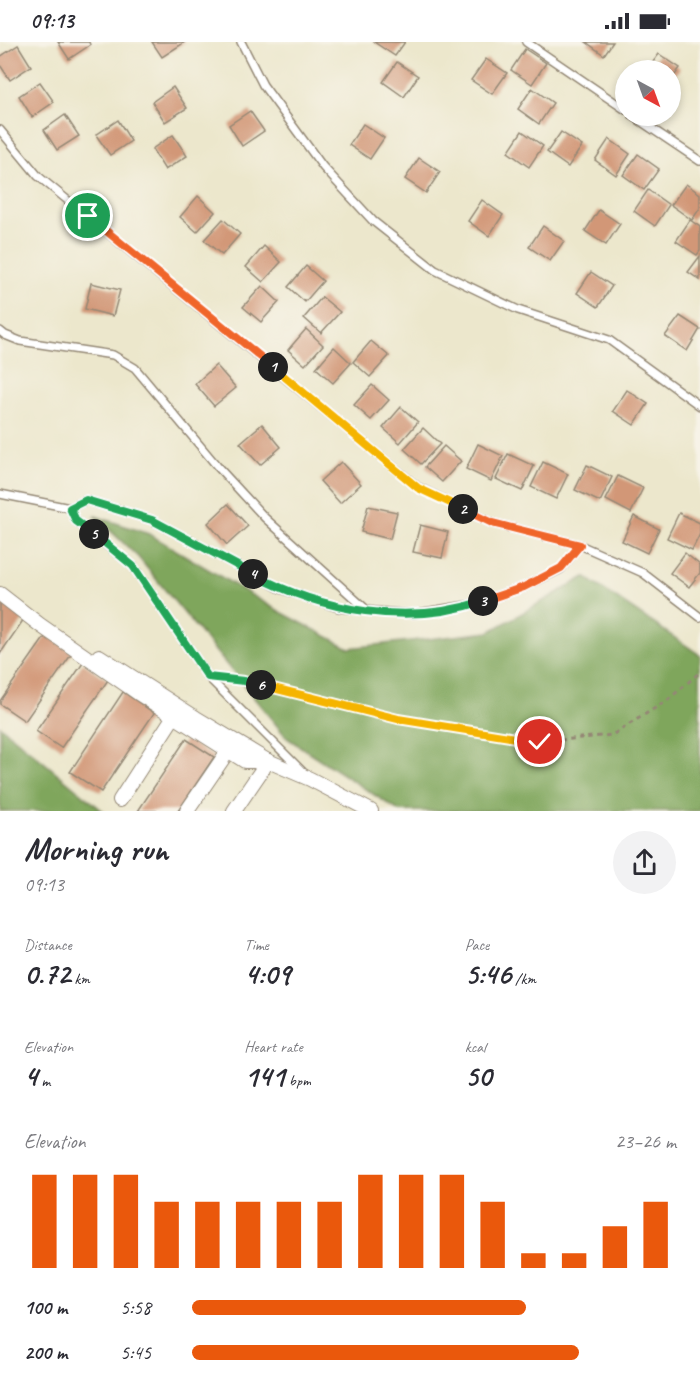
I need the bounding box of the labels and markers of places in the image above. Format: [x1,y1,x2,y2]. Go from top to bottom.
pin [62,190,113,241]
pin: 1 [258,352,288,382]
pin: 2 [448,494,478,524]
pin: 5 [79,519,109,549]
pin: 4 [238,559,268,589]
pin: 3 [468,586,498,616]
pin: 6 [246,670,276,700]
pin [514,716,565,767]

